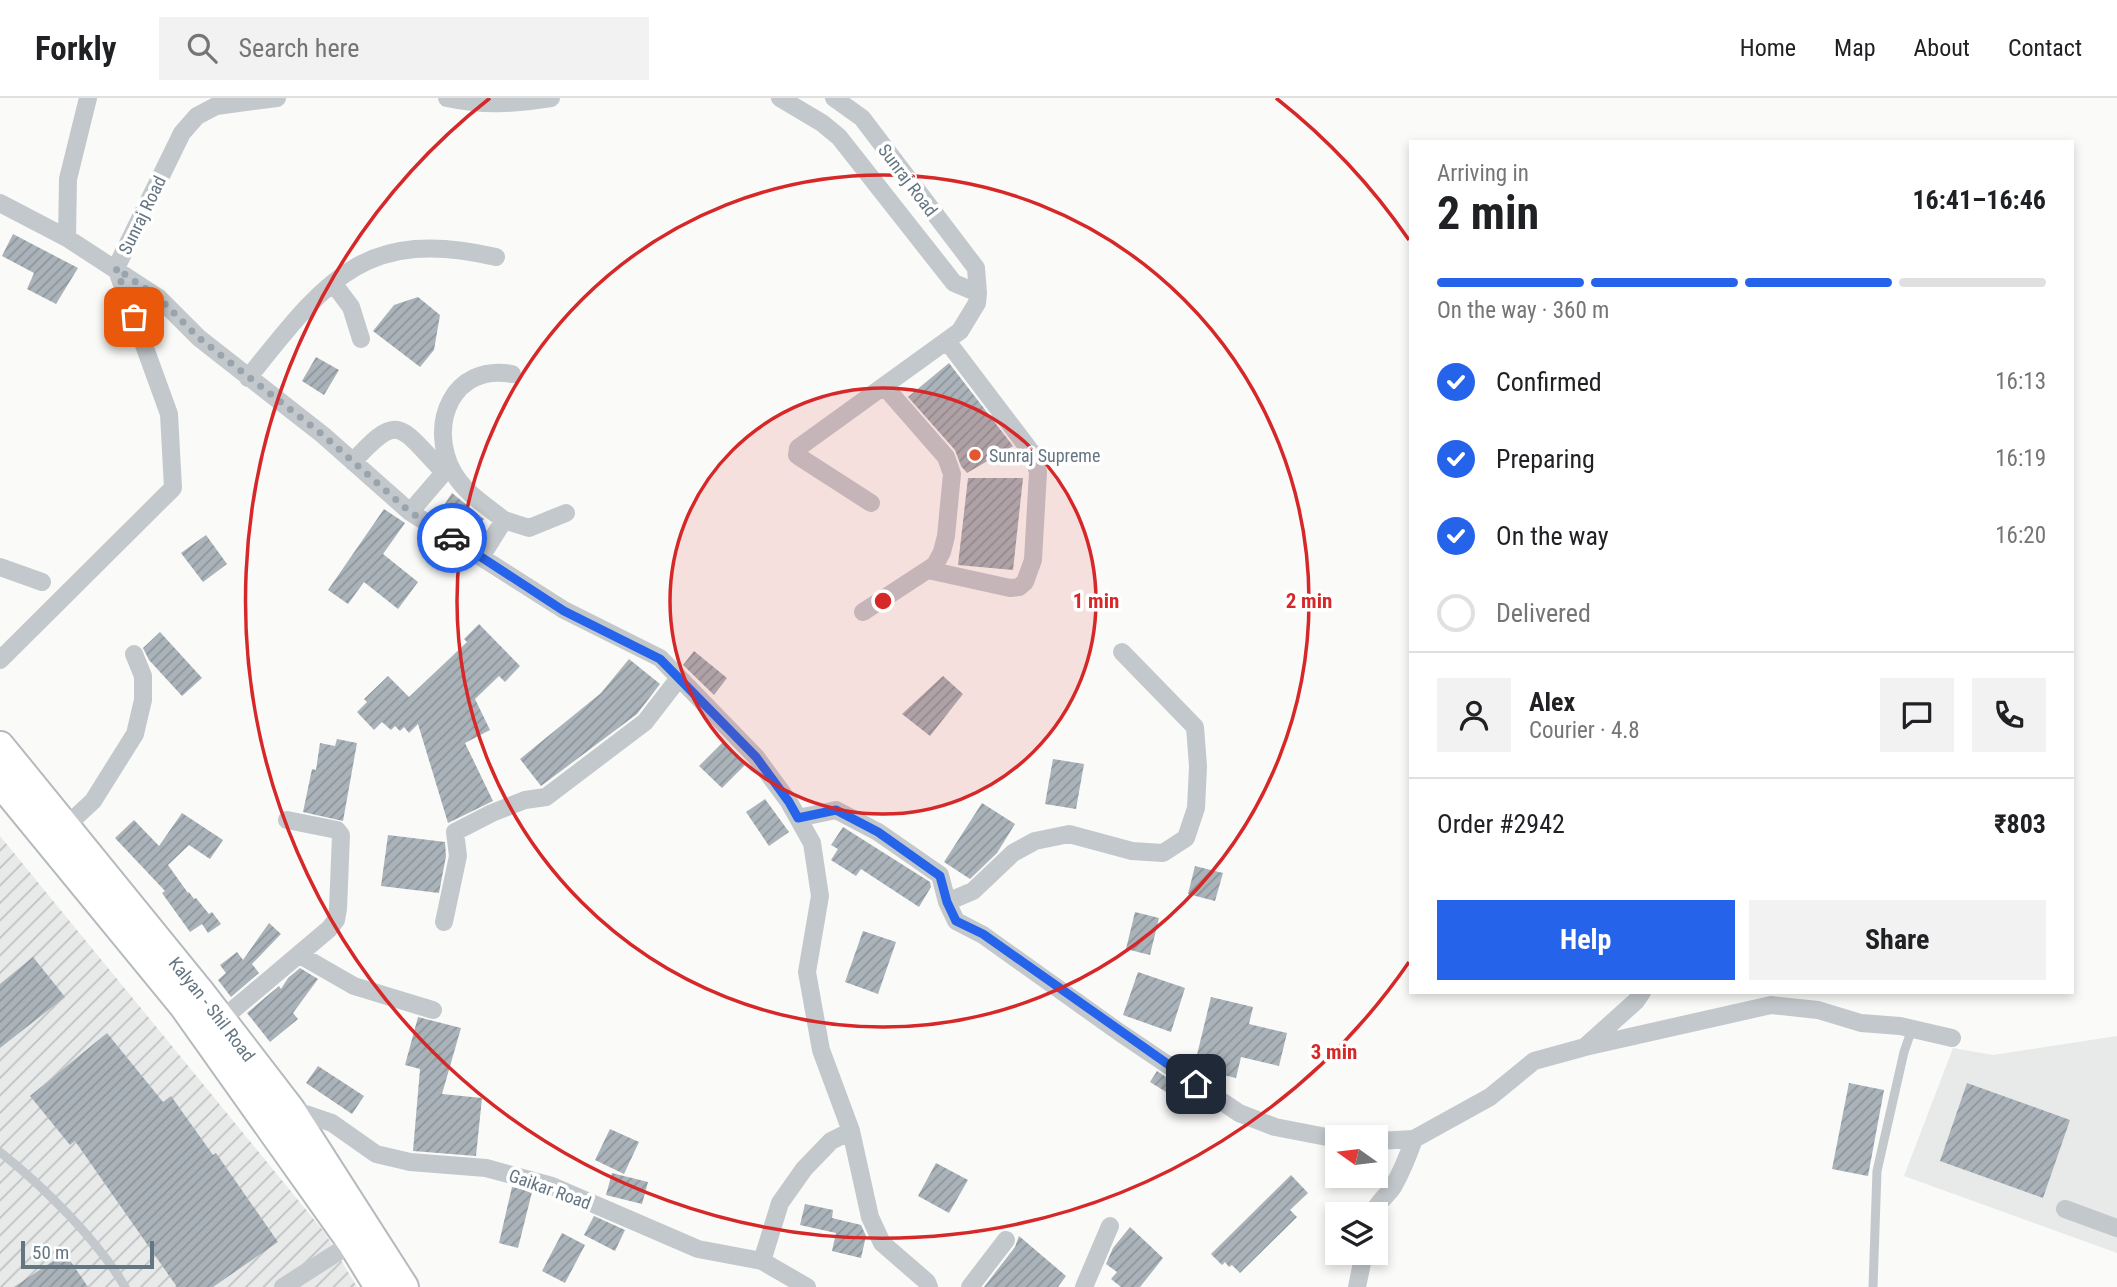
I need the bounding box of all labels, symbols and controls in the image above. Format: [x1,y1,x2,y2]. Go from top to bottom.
search box [159,17,649,80]
text: Forkly [35,29,117,68]
icon: search [183,29,221,67]
text: Search here [239,33,359,63]
text: Home [1740,34,1796,62]
text: Map [1834,34,1876,62]
text: About [1914,34,1970,62]
text: Contact [2008,34,2082,62]
street label: Sunraj Road [874,140,942,220]
text: Arriving in [1437,160,1529,187]
street label: Sunraj Road [114,172,170,258]
text: 16:41–16:46 [1912,185,2046,215]
text: 2 min [1437,186,1539,240]
pin [104,287,164,347]
text: On the way · 360 m [1437,297,1609,324]
icon: bag [115,298,153,336]
icon: check [1437,363,1475,401]
text: Confirmed [1496,367,1602,397]
text: 16:13 [1995,368,2046,395]
icon: check [1437,440,1475,478]
text: Preparing [1496,444,1595,474]
place label: Sunraj Supreme [989,445,1100,466]
text: 16:19 [1995,445,2046,472]
marker: Sunraj Supreme [967,447,983,463]
courier [417,503,487,573]
icon: check [1437,517,1475,555]
icon: car [433,519,471,557]
text: On the way [1496,521,1609,551]
text: 16:20 [1995,522,2046,549]
centre of rings [871,589,895,613]
text: 1 min [1073,589,1119,613]
text: 2 min [1286,589,1332,613]
text: Delivered [1496,598,1591,628]
button: person [1437,678,1511,752]
button: chat [1880,678,1954,752]
button: phone [1972,678,2046,752]
text: Alex [1529,687,1575,717]
text: Courier · 4.8 [1529,717,1640,744]
text: Order #2942 [1437,809,1565,839]
text: ₹803 [1994,809,2046,839]
button: Help [1437,900,1735,980]
button: Share [1749,900,2046,980]
street label: Kalyan - Shil Road [165,952,260,1065]
text: 3 min [1311,1040,1357,1064]
pin [1166,1054,1226,1114]
icon: home [1177,1065,1215,1103]
north arrow [1325,1125,1388,1188]
map controls [1325,1125,1388,1265]
street label: Gaikar Road [506,1164,594,1214]
button: layers [1325,1202,1388,1265]
scale bar [21,1238,154,1270]
text: 50 m [32,1241,69,1264]

